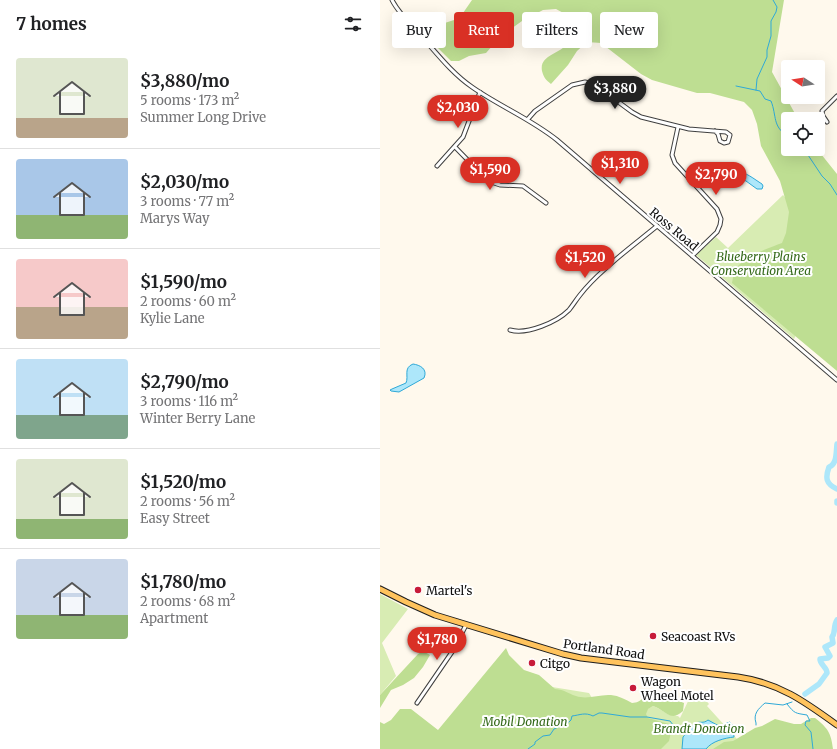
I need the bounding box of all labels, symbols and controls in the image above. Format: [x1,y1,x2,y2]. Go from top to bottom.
chip: Buy [392,12,446,48]
chip: Rent [454,12,514,48]
chip: Filters [522,12,592,48]
chip: New [600,12,658,48]
text: 7 homes [16,13,87,35]
icon: filters [342,13,364,35]
north arrow [781,60,825,104]
map controls [781,60,825,156]
text: $3,880/mo [140,70,229,92]
icon: home [48,74,96,122]
pin: $3,880 [582,76,648,110]
text: $3,880 [593,80,637,97]
text: 5 rooms · 173 m² [140,92,239,109]
pin: $2,030 [425,95,491,129]
text: $2,030 [436,99,480,116]
text: Summer Long Drive [140,109,266,126]
button: locate [781,112,825,156]
pin: $1,310 [587,151,653,185]
text: $1,310 [600,155,640,172]
pin: $1,590 [457,157,523,191]
text: $1,590 [469,161,511,178]
pin: $2,790 [683,162,749,196]
text: $2,790 [695,166,738,183]
text: $2,030/mo [140,171,229,193]
icon: home [48,175,96,223]
text: 3 rooms · 77 m² [140,193,234,210]
street label: Ross Road [647,204,701,254]
text: Marys Way [140,210,210,227]
pin: $1,520 [552,245,618,279]
text: $1,520 [564,249,606,266]
park label: Blueberry Plains Conservation Area [711,249,811,278]
text: $1,590/mo [140,271,227,293]
icon: home [48,275,96,323]
text: 2 rooms · 60 m² [140,293,236,310]
text: Kylie Lane [140,310,205,327]
text: $2,790/mo [140,371,229,393]
icon: home [48,375,96,423]
text: 3 rooms · 116 m² [140,393,238,410]
text: Winter Berry Lane [140,410,255,427]
text: $1,520/mo [140,471,226,493]
icon: home [48,475,96,523]
text: 2 rooms · 56 m² [140,493,235,510]
text: Easy Street [140,510,210,527]
text: $1,780/mo [140,571,226,593]
icon: home [48,575,96,623]
place label: Martel's [426,583,473,598]
marker: Martel's [413,585,423,595]
text: 2 rooms · 68 m² [140,593,235,610]
text: Apartment [140,610,208,627]
pin: $1,780 [404,627,470,661]
place label: Seacoast RVs [661,629,735,644]
text: $1,780 [416,631,458,648]
marker: Seacoast RVs [648,631,658,641]
street label: Portland Road [562,636,646,662]
place label: Citgo [540,656,570,671]
marker: Citgo [527,658,537,668]
place label: Wagon Wheel Motel [640,674,714,703]
marker: Wagon Wheel Motel [628,683,638,693]
park label: Mobil Donation [482,714,568,729]
park label: Brandt Donation [654,721,744,736]

